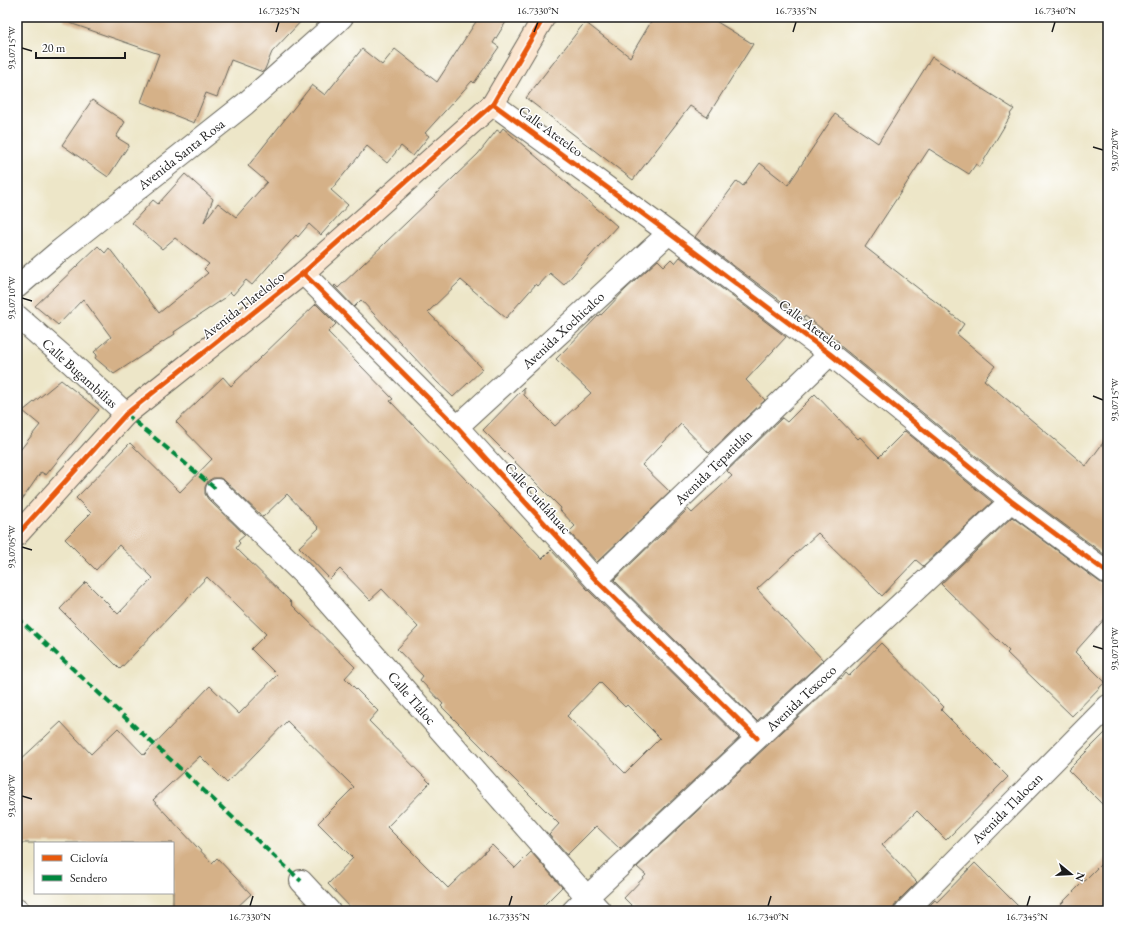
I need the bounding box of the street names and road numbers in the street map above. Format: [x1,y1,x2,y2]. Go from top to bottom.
street label: Calle Atetelco [515,101,587,161]
street label: Avenida Santa Rosa [133,114,228,194]
street label: Avenida Tlatelolco [197,267,288,344]
street label: Avenida Xochicalco [517,287,608,373]
street label: Calle Atetelco [775,295,847,355]
street label: Calle Bugambilias [38,334,122,412]
street label: Avenida Tepatitlán [670,425,756,509]
street label: Calle Cuitláhuac [501,458,575,538]
street label: Avenida Texcoco [761,661,840,736]
street label: Calle Tláloc [384,668,440,729]
street label: Avenida Tlalocan [967,768,1047,848]

